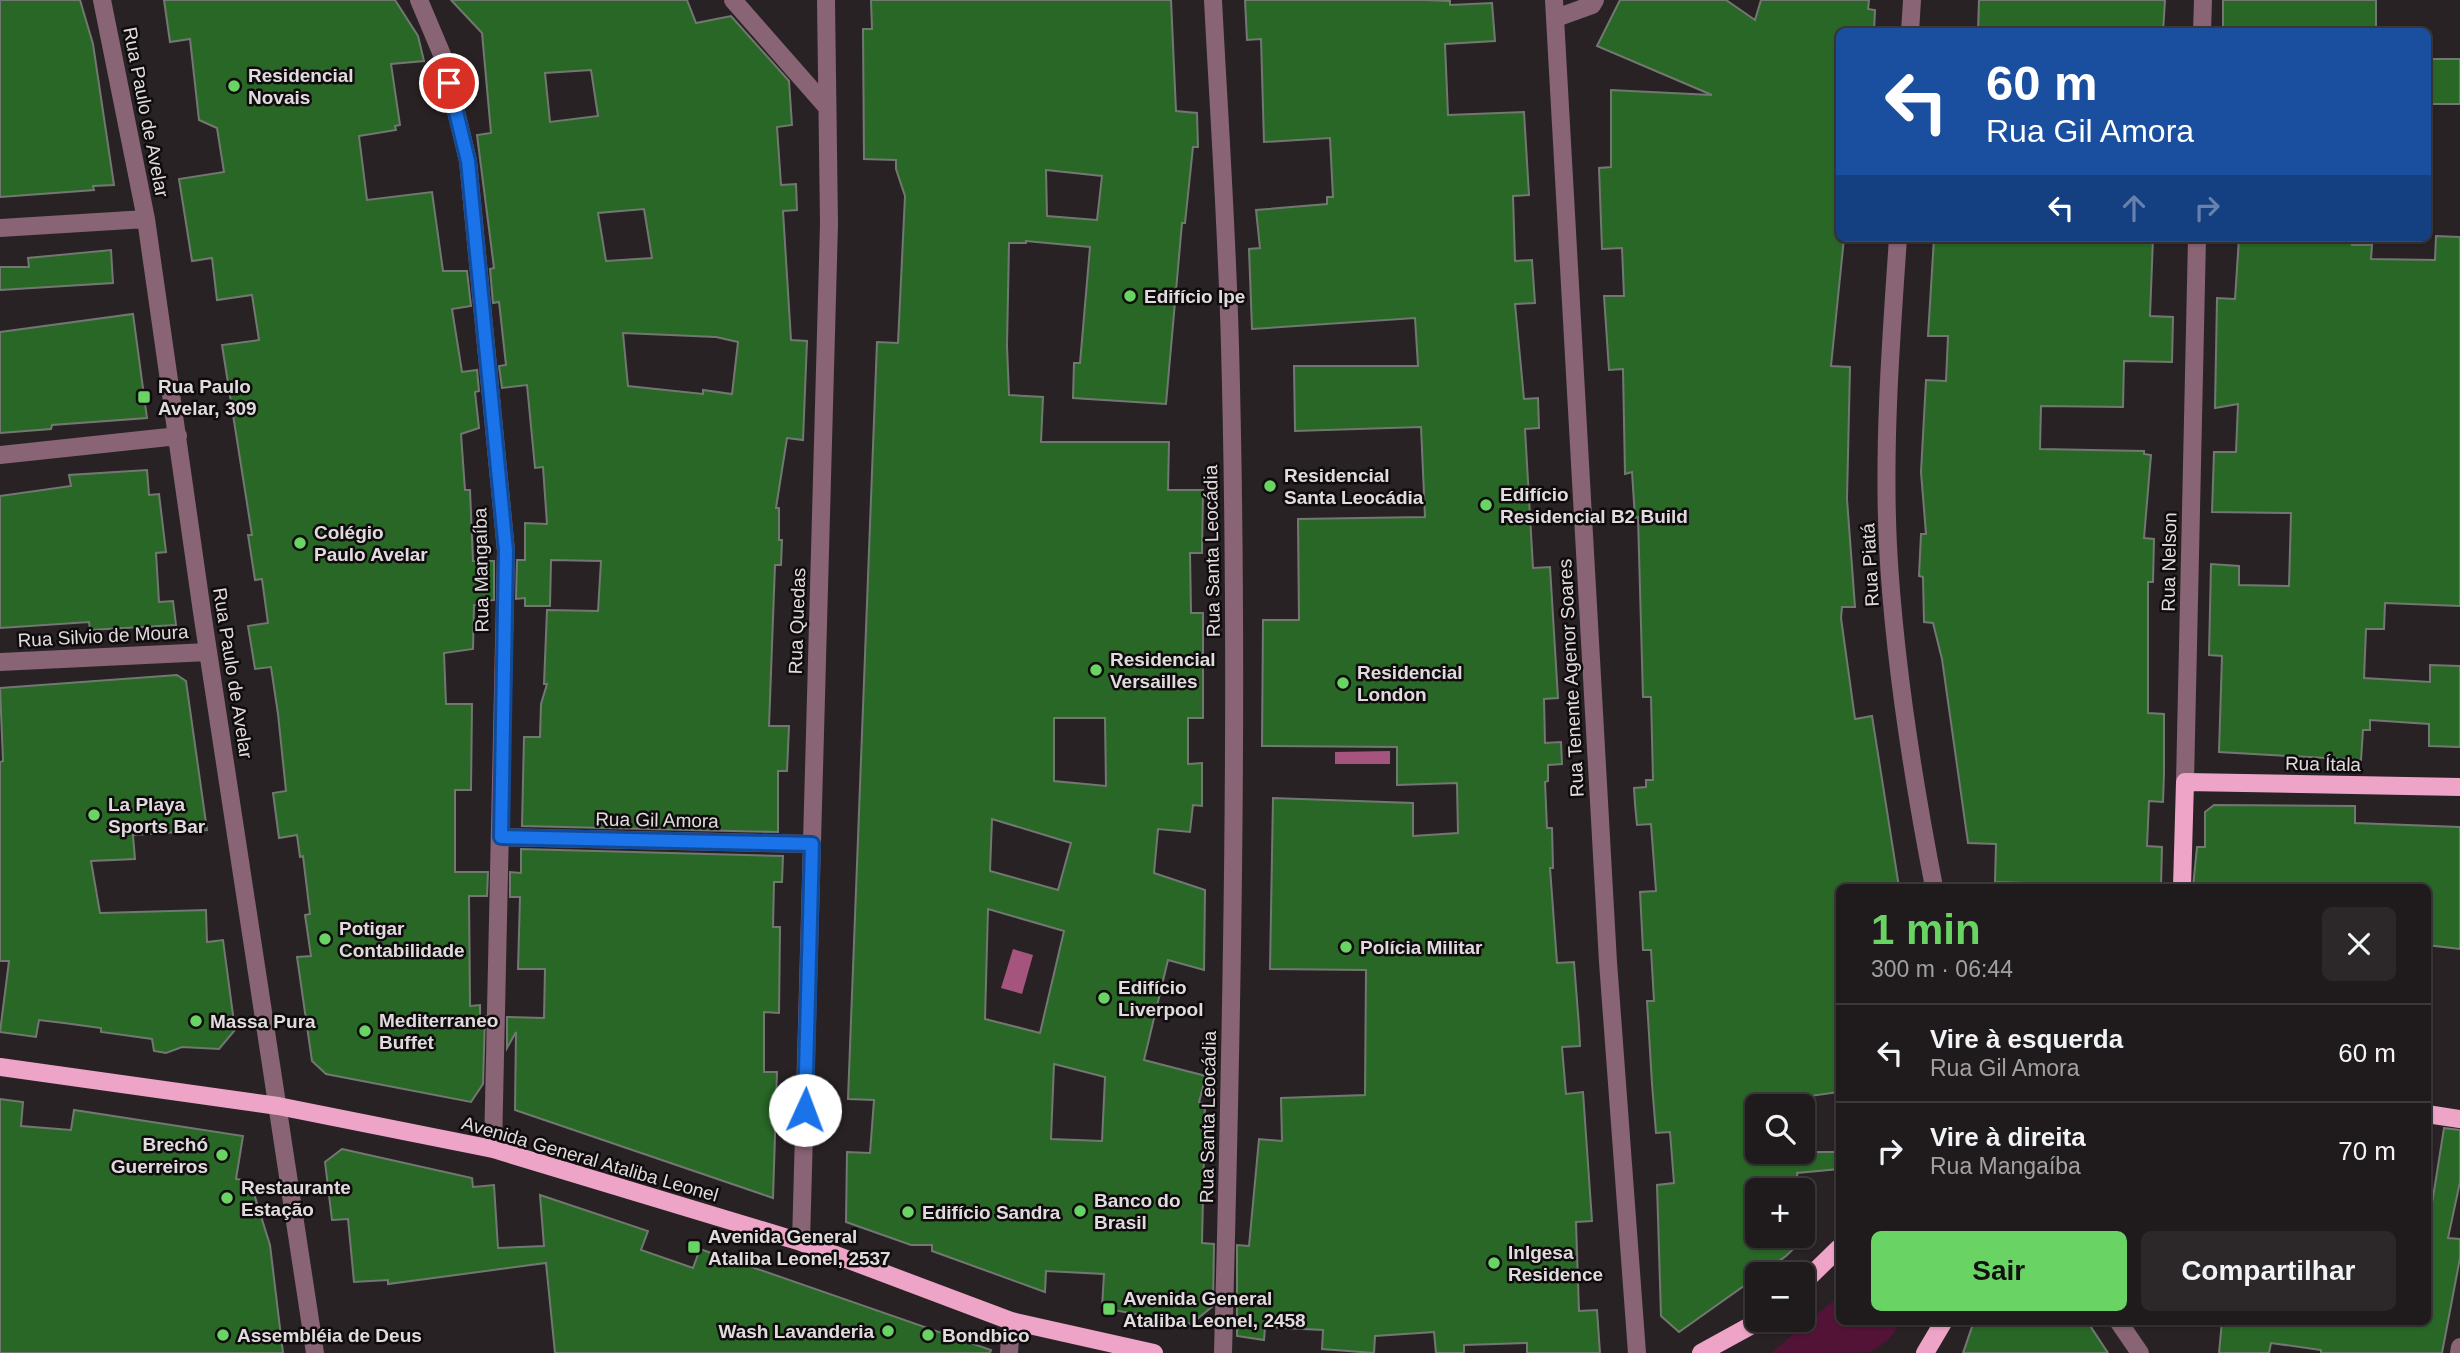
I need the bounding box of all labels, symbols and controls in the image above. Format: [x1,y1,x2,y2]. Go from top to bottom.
street label: Rua Paulo de Avelar [119,25,173,200]
pin [419,53,479,113]
icon: left [1871,56,1962,147]
text: 60 m [1986,56,2098,110]
icon: arrive [430,64,468,102]
place label: Residencial Novais [248,65,354,108]
marker: Residencial Novais [226,78,242,94]
text: Rua Gil Amora [1986,113,2194,149]
icon: left [2042,189,2080,227]
icon: ahead [2115,189,2153,227]
icon: right [2188,189,2226,227]
place label: Edifício Ipe [1144,286,1245,307]
marker: Edifício Ipe [1122,288,1138,304]
place label: Rua Paulo Avelar, 309 [158,376,257,419]
marker: Rua Paulo Avelar, 309 [136,389,152,405]
street label: Rua Santa Leocádia [1200,464,1224,637]
place label: Residencial Santa Leocádia [1284,465,1424,508]
marker: Residencial Santa Leocádia [1262,478,1278,494]
place label: Edifício Residencial B2 Build [1500,484,1688,527]
marker: Edifício Residencial B2 Build [1478,497,1494,513]
street label: Rua Mangaíba [469,507,493,633]
street label: Rua Nelson [2158,512,2180,612]
place label: Colégio Paulo Avelar [314,522,428,565]
street label: Rua Piatá [1857,522,1883,607]
marker: Colégio Paulo Avelar [292,535,308,551]
street label: Rua Tenente Agenor Soares [1554,558,1588,798]
street label: Rua Quedas [785,567,809,675]
street label: Rua Paulo de Avelar [209,586,257,761]
street label: Rua Silvio de Moura [17,621,189,651]
place label: Residencial Versailles [1110,649,1216,692]
marker: Residencial Versailles [1088,662,1104,678]
place label: Residencial London [1357,662,1463,705]
marker: Residencial London [1335,675,1351,691]
street label: Rua Ítala [2285,753,2362,775]
place label: La Playa Sports Bar [108,794,206,837]
marker: La Playa Sports Bar [86,807,102,823]
street label: Rua Gil Amora [595,808,719,832]
text: 1 min [1871,906,1981,953]
button: close [2322,907,2396,981]
place label: Potigar Contabilidade [339,918,465,961]
marker: Potigar Contabilidade [317,931,333,947]
place label: Polícia Militar [1360,937,1483,958]
marker: Polícia Militar [1338,939,1354,955]
text: 300 m · 06:44 [1871,956,2013,982]
place label: Edifício Liverpool [1118,977,1204,1020]
marker: Edifício Liverpool [1096,990,1112,1006]
place label: Mediterraneo Buffet [379,1010,498,1053]
place label: Massa Pura [210,1011,316,1032]
marker: Massa Pura [188,1013,204,1029]
marker: Mediterraneo Buffet [357,1023,373,1039]
text: Vire à esquerda [1930,1024,2123,1054]
street label: Rua Santa Leocádia [1196,1030,1220,1203]
icon: left [1871,1034,1909,1072]
text: 60 m [2338,1038,2396,1068]
text: Rua Gil Amora [1930,1055,2080,1081]
position arrow [768,1073,842,1147]
map controls [1745,1094,1815,1332]
button: search [1745,1094,1815,1164]
street label: Avenida General Ataliba Leonel [459,1112,721,1206]
text: Vire à direita [1930,1122,2086,1152]
icon: right [1871,1132,1909,1170]
place label: Brechó Guerreiros [111,1134,208,1177]
text: 70 m [2338,1136,2396,1166]
marker: Brechó Guerreiros [214,1147,230,1163]
text: Rua Mangaíba [1930,1153,2081,1179]
place label: Restaurante Estação [241,1177,351,1220]
button: + [1745,1178,1815,1248]
marker: Restaurante Estação [219,1190,235,1206]
place label: Banco do Brasil [1094,1190,1181,1233]
place label: Edifício Sandra [922,1202,1061,1223]
marker: Banco do Brasil [1072,1203,1088,1219]
marker: Edifício Sandra [900,1204,916,1220]
place label: Avenida General Ataliba Leonel, 2537 [708,1226,891,1269]
button: Sair [1871,1231,2127,1311]
button: Compartilhar [2141,1231,2396,1311]
marker: Avenida General Ataliba Leonel, 2537 [686,1239,702,1255]
place label: Inlgesa Residence [1508,1242,1603,1285]
marker: Inlgesa Residence [1486,1255,1502,1271]
button: − [1745,1262,1815,1332]
place label: Avenida General Ataliba Leonel, 2458 [1123,1288,1306,1331]
marker: Avenida General Ataliba Leonel, 2458 [1101,1301,1117,1317]
place label: Wash Lavanderia [718,1321,874,1342]
marker: Wash Lavanderia [880,1323,896,1339]
place label: Assembléia de Deus [237,1325,422,1346]
place label: Bondbico [942,1325,1030,1346]
marker: Assembléia de Deus [215,1327,231,1343]
marker: Bondbico [920,1327,936,1343]

